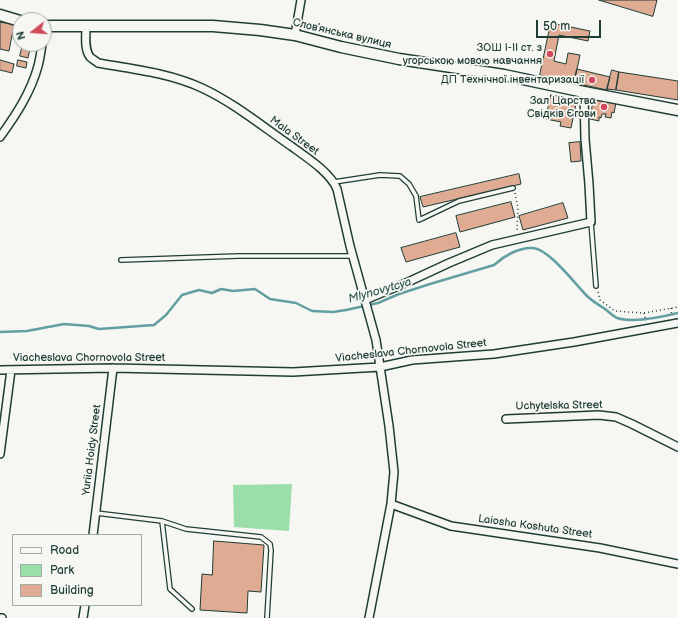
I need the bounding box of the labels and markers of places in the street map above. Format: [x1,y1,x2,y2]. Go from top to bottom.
place label: ЗОШ І-ІІ ст. з угорською мовою навчання [403,41,542,67]
marker: ЗОШ І-ІІ ст. з угорською мовою навчання [545,49,555,59]
place label: ДП Технічної інвентаризації [441,73,584,87]
marker: ДП Технічної інвентаризації [587,75,597,85]
place label: Зал Царства Свідків Єгови [527,94,596,120]
marker: Зал Царства Свідків Єгови [599,102,609,112]

